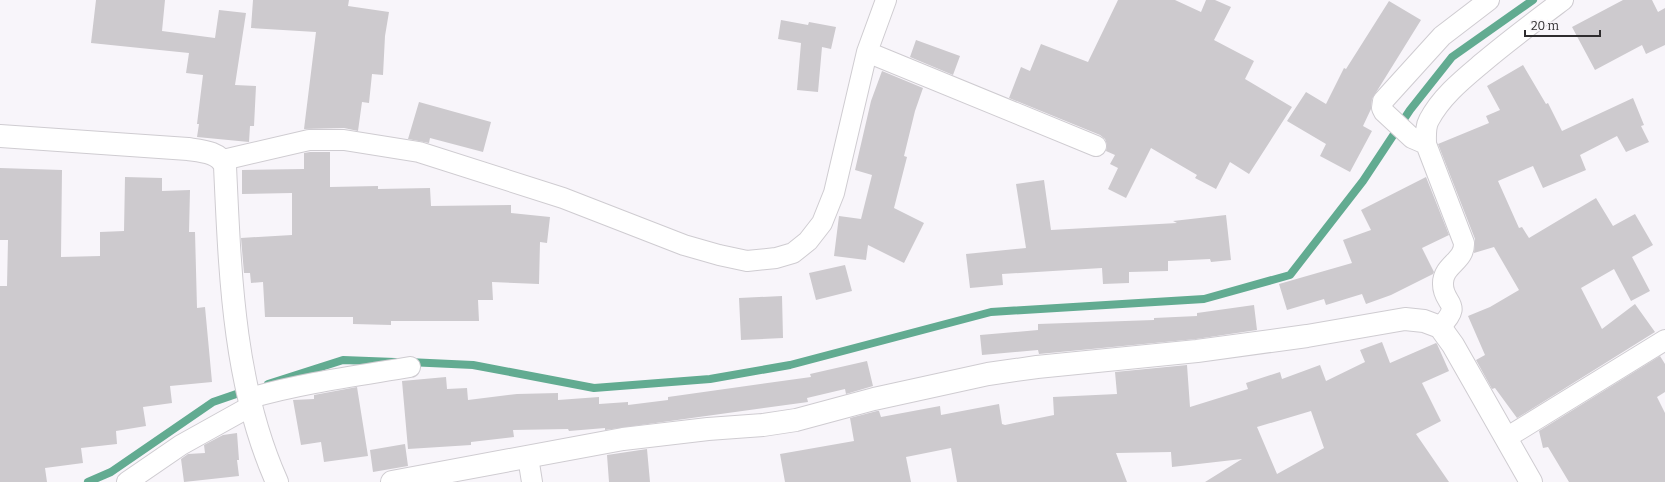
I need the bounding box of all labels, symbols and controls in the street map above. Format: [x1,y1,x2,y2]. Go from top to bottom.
scale bar [1525,12,1600,38]
text: 20 m [1531,19,1560,33]

